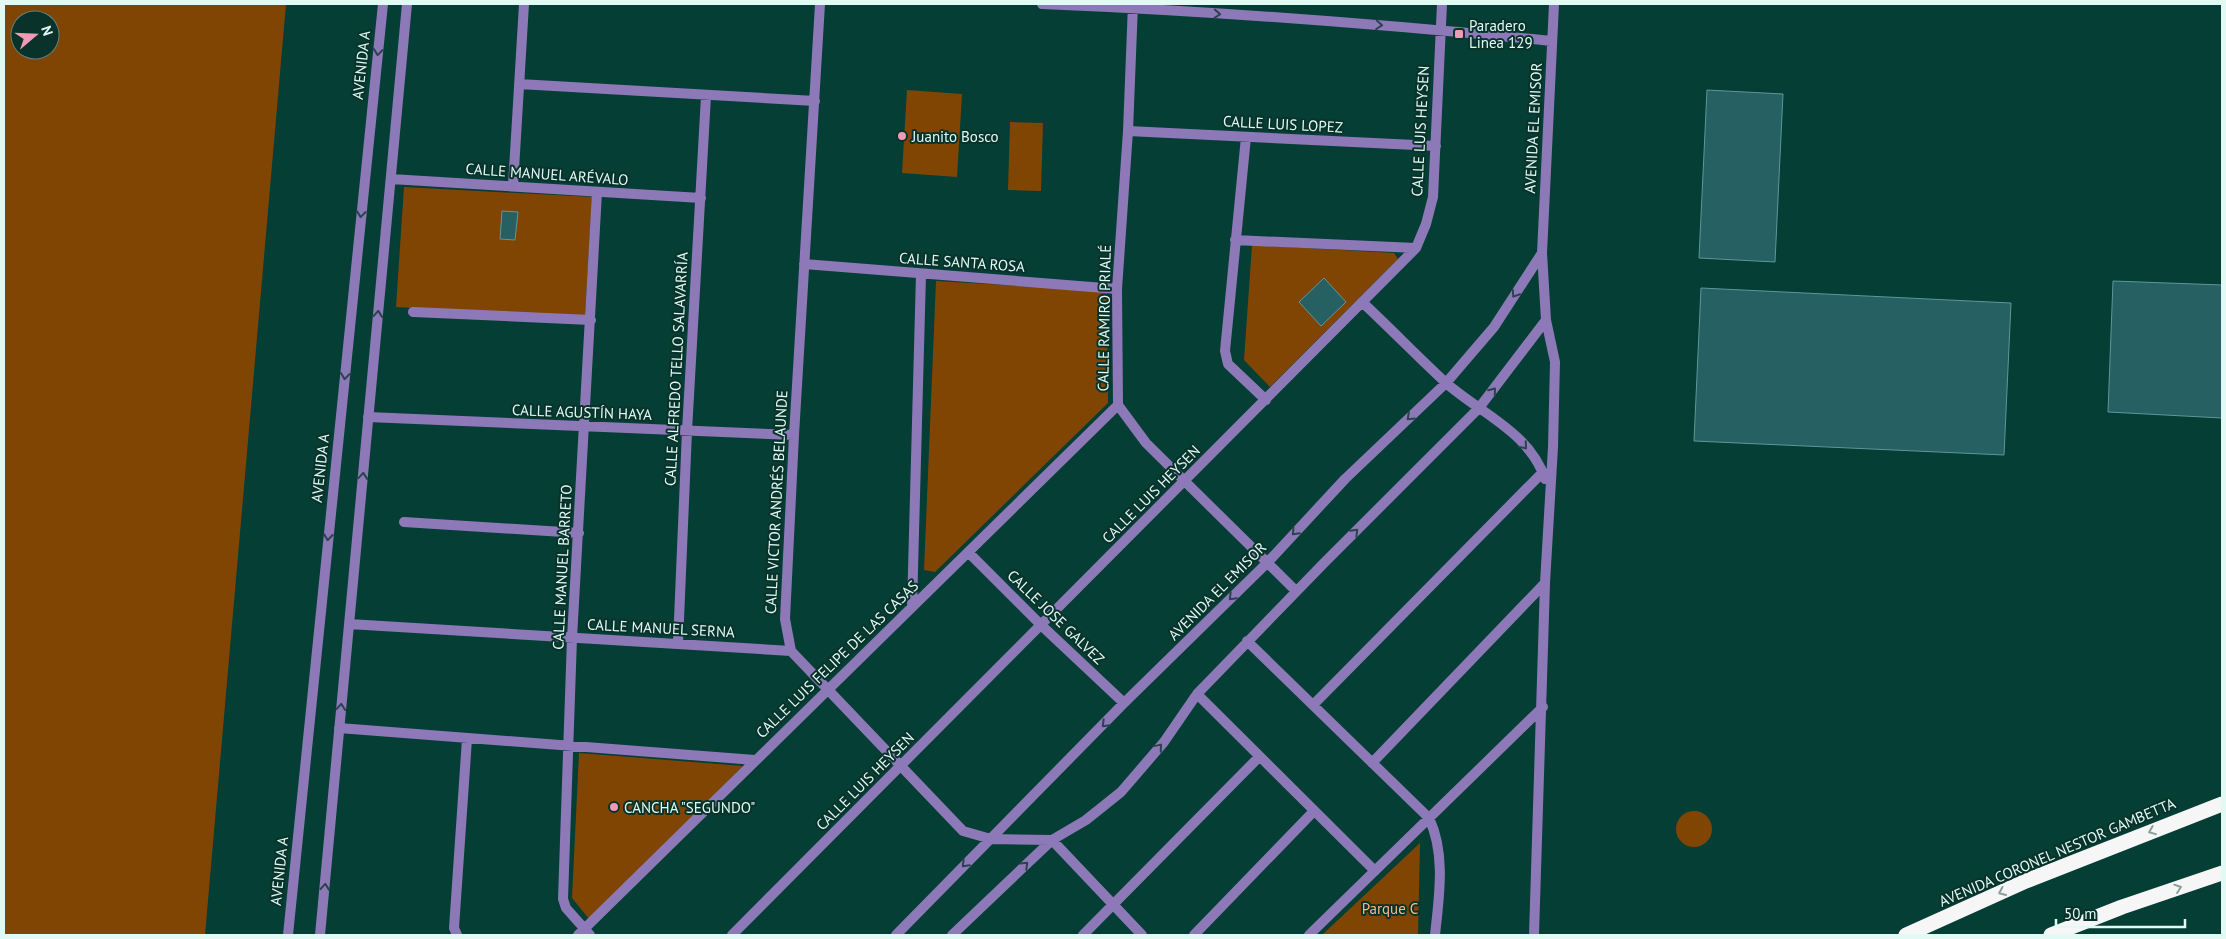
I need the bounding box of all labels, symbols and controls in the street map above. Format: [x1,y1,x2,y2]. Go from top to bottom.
one-way arrow [1213,8,1221,19]
north arrow [10,10,60,60]
place label: Paradero Linea 129 [1469,16,1533,52]
one-way arrow [1375,20,1383,31]
text: N [37,23,57,38]
marker: Paradero Linea 129 [1453,28,1465,40]
street label: AVENIDA A [348,29,374,100]
one-way arrow [373,49,384,57]
street label: AVENIDA EL EMISOR [1520,62,1546,194]
street label: CALLE LUIS HEYSEN [1407,65,1433,197]
street label: CALLE LUIS LOPEZ [1223,111,1343,137]
place label: Juanito Bosco [911,127,999,146]
marker: Juanito Bosco [896,130,908,142]
street label: CALLE MANUEL ARÉVALO [465,159,629,189]
one-way arrow [356,210,367,218]
street label: CALLE RAMIRO PRIALÉ [1093,244,1115,392]
street label: CALLE SANTA ROSA [898,248,1026,276]
street label: CALLE ALFREDO TELLO SALAVARRÍA [660,251,692,486]
one-way arrow [1512,289,1522,298]
one-way arrow [372,310,383,318]
one-way arrow [340,372,351,380]
one-way arrow [1487,387,1496,396]
street label: CALLE VICTOR ANDRÉS BELAUNDE [761,390,791,614]
street label: CALLE AGUSTÍN HAYA [512,400,653,424]
one-way arrow [1407,411,1416,420]
street label: AVENIDA A [307,432,333,503]
street label: CALLE LUIS HEYSEN [1098,441,1204,547]
one-way arrow [1519,441,1528,450]
one-way arrow [357,472,368,480]
street label: CALLE MANUEL BARRETO [548,484,576,650]
one-way arrow [1292,527,1301,536]
one-way arrow [1349,528,1358,537]
one-way arrow [323,534,334,542]
street label: AVENIDA EL EMISOR [1164,538,1270,644]
street label: CALLE JOSE GALVEZ [1003,566,1109,668]
street label: CALLE LUIS FELIPE DE LAS CASAS [752,576,922,742]
one-way arrow [1229,591,1238,600]
street label: CALLE MANUEL SERNA [587,615,736,641]
one-way arrow [335,703,346,711]
one-way arrow [1101,719,1110,728]
street label: CALLE LUIS HEYSEN [812,728,918,834]
one-way arrow [1153,744,1162,753]
street label: AVENIDA CORONEL NESTOR GAMBETTA [1936,793,2178,911]
place label: CANCHA "SEGUNDO" [624,798,755,817]
marker: CANCHA "SEGUNDO" [608,801,620,813]
one-way arrow [2148,825,2157,835]
street label: AVENIDA A [266,835,292,906]
one-way arrow [962,859,971,868]
one-way arrow [1019,862,1028,871]
one-way arrow [319,882,330,890]
one-way arrow [2174,884,2182,894]
one-way arrow [1998,886,2007,897]
scale bar [2056,896,2185,928]
park label: Parque C [1362,899,1418,918]
text: 50 m [2064,904,2097,923]

